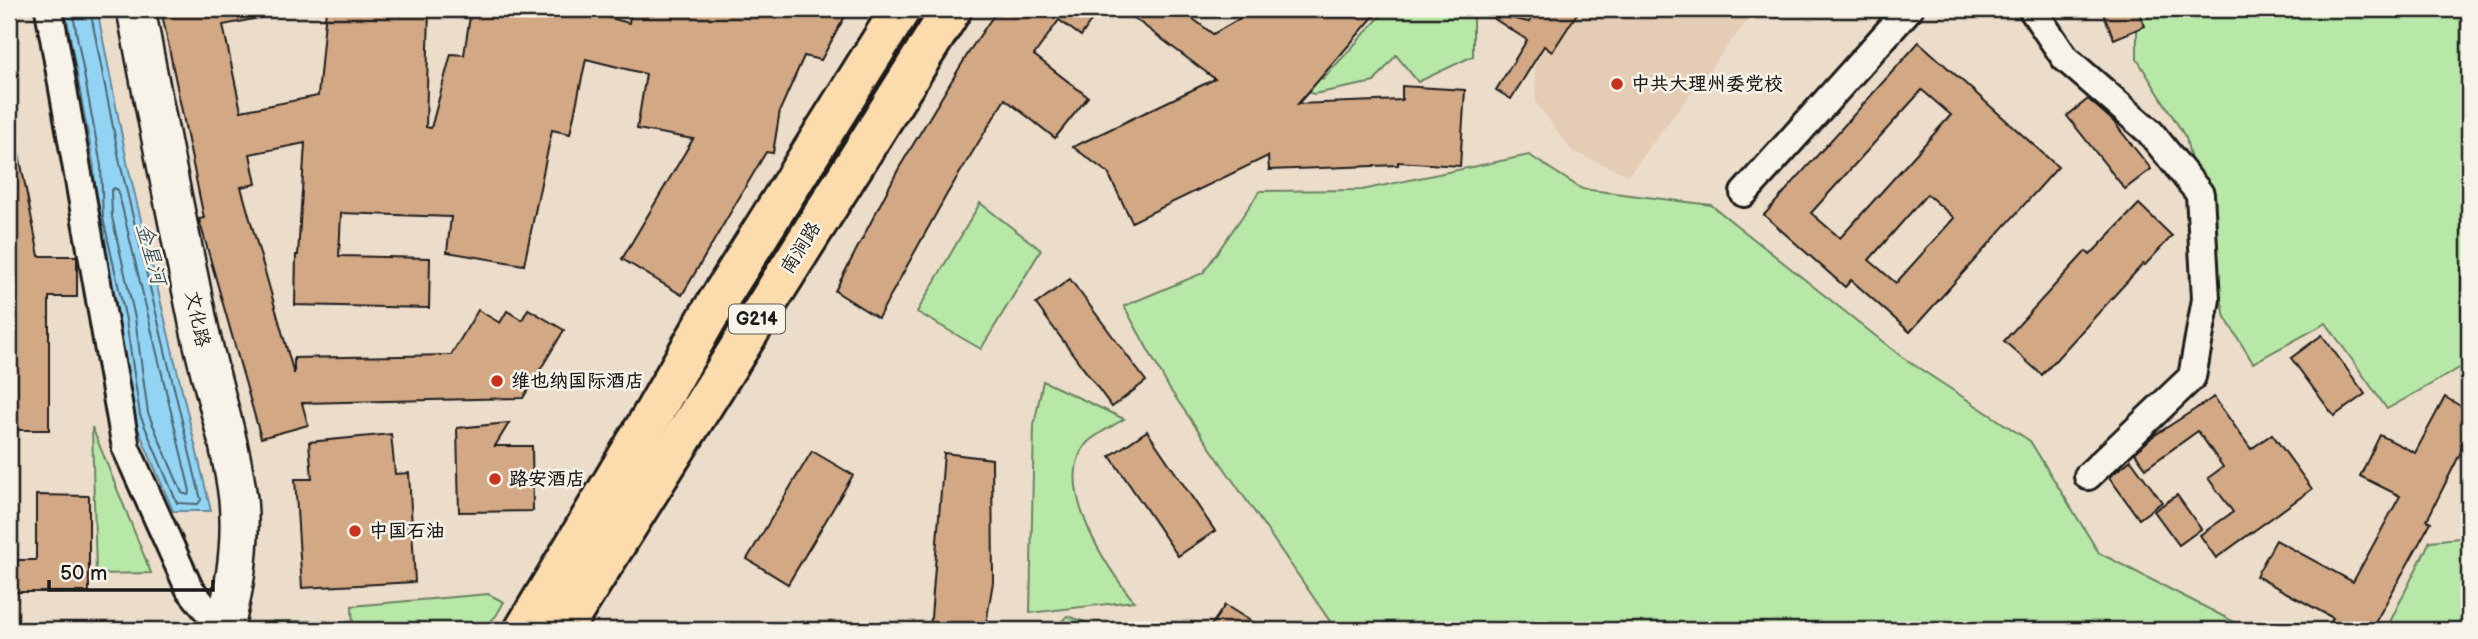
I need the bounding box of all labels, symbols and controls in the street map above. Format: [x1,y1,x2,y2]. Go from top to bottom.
place label: 中共大理州委党校 [1631,73,1783,96]
marker: 中共大理州委党校 [1609,76,1625,92]
street label: 南涧路 [776,218,826,278]
water label: 金星河 [131,220,172,291]
street label: 文化路 [180,289,214,349]
road number: G214 [729,304,785,334]
place label: 维也纳国际酒店 [511,370,644,393]
marker: 维也纳国际酒店 [489,373,505,389]
place label: 路安酒店 [509,468,585,491]
marker: 路安酒店 [487,471,503,487]
place label: 中国石油 [369,520,445,543]
marker: 中国石油 [347,523,363,539]
scale bar [49,548,214,592]
text: 50 m [60,561,107,586]

